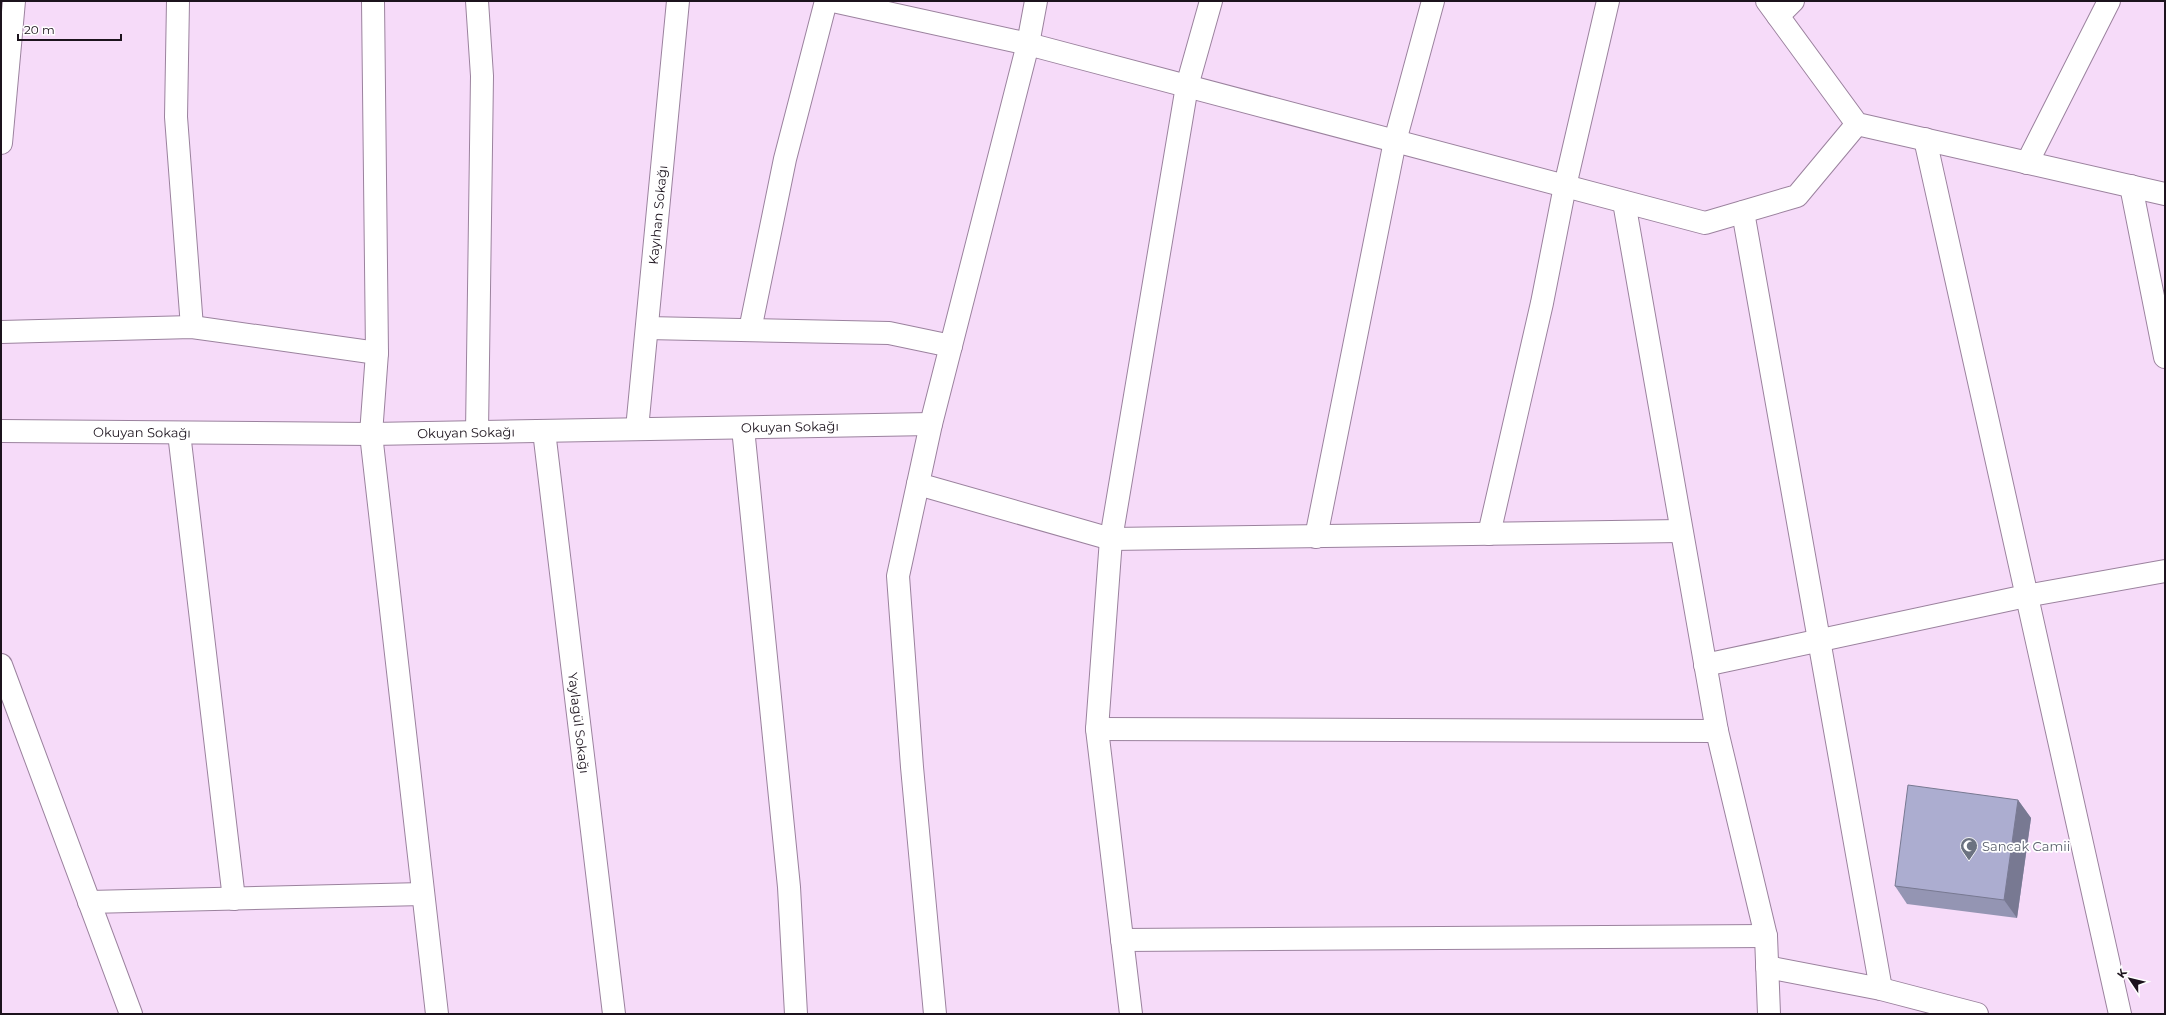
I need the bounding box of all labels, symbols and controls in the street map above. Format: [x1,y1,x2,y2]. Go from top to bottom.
scale bar [18,16,121,42]
text: 20 m [24,22,55,37]
street label: Kayıhan Sokağı [645,165,670,265]
street label: Okuyan Sokağı [741,418,839,435]
street label: Okuyan Sokağı [417,423,515,441]
street label: Okuyan Sokağı [93,424,191,441]
street label: Yaylagül Sokağı [565,672,593,774]
mosque icon: Sancak Camii [1959,836,1979,861]
place label: Sancak Camii [1982,838,2070,854]
north arrow [2110,959,2150,999]
text: K [2114,965,2130,981]

